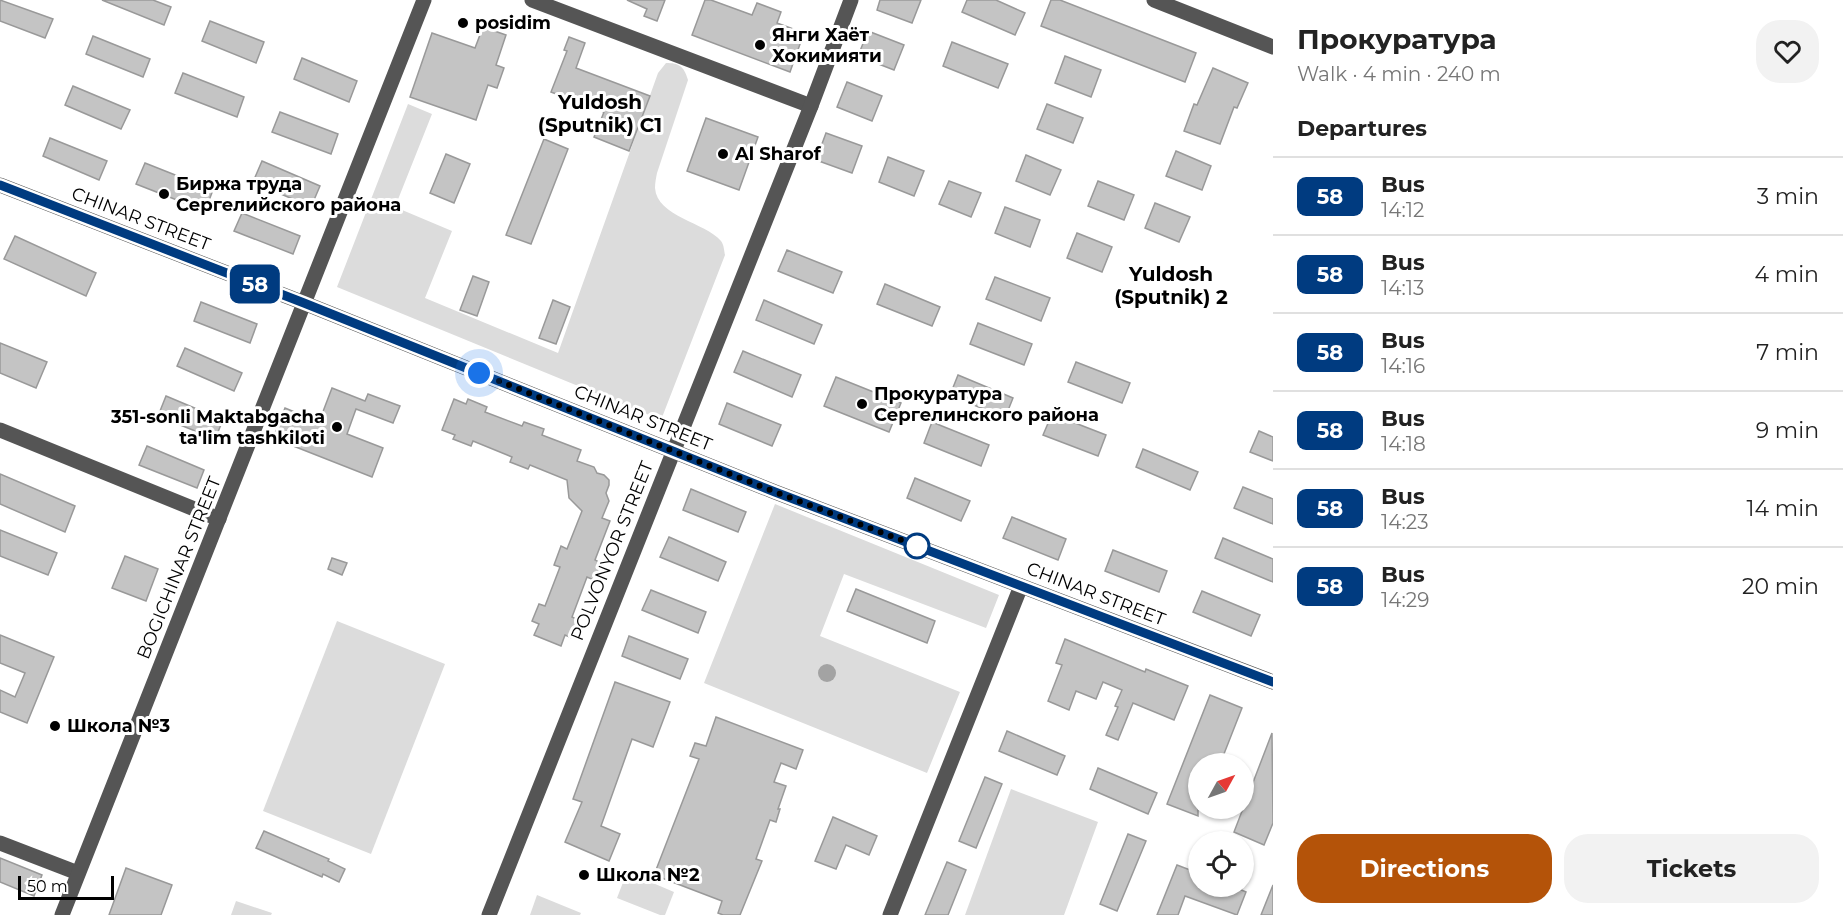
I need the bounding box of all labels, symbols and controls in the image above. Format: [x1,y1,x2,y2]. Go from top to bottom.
place label: posidim [475,12,551,34]
marker: posidim [456,16,470,30]
button: heart [1756,20,1819,83]
text: Прокуратура [1297,22,1497,56]
place label: Янги Хаёт Хокимияти [772,24,882,67]
marker: Янги Хаёт Хокимияти [753,38,767,52]
text: Walk · 4 min · 240 m [1297,62,1501,86]
district label: Yuldosh (Sputnik) C1 [538,90,662,137]
text: Departures [1297,115,1427,142]
place label: Al Sharof [734,143,822,165]
marker: Al Sharof [716,147,730,161]
text: Bus [1381,171,1425,198]
place label: Биржа труда Сергелийского района [176,173,401,216]
street label: CHINAR STREET [69,182,214,256]
text: 3 min [1757,183,1819,210]
text: 58 [1317,184,1343,209]
marker: Биржа труда Сергелийского района [157,187,171,201]
text: 14:12 [1381,198,1424,222]
text: Bus [1381,249,1425,276]
text: 4 min [1755,261,1819,288]
district label: Yuldosh (Sputnik) 2 [1114,262,1228,309]
text: 58 [1317,262,1343,287]
line badge: 58 [228,264,282,304]
text: 58 [242,272,268,297]
text: 14:13 [1381,276,1424,300]
text: Bus [1381,327,1425,354]
text: 7 min [1756,339,1819,366]
text: 58 [1317,340,1343,365]
text: 14:16 [1381,354,1425,378]
your location [464,358,494,388]
street label: CHINAR STREET [571,380,716,456]
place label: Прокуратура Сергелинского района [874,383,1099,426]
marker: Прокуратура Сергелинского района [855,397,869,411]
text: Bus [1381,405,1425,432]
place label: 351-sonli Maktabgacha ta'lim tashkiloti [110,406,325,449]
text: 9 min [1756,417,1819,444]
text: 58 [1317,418,1343,443]
marker: 351-sonli Maktabgacha ta'lim tashkiloti [330,420,344,434]
text: 14:18 [1381,432,1426,456]
street label: POLVONYOR STREET [566,457,658,644]
street label: BOGICHINAR STREET [132,473,226,662]
text: Bus [1381,483,1425,510]
text: 14 min [1747,495,1819,522]
text: 58 [1317,496,1343,521]
text: 14:23 [1381,510,1428,534]
unlabelled marker [904,533,930,559]
street label: CHINAR STREET [1024,557,1169,631]
text: Bus [1381,561,1425,588]
text: 20 min [1742,573,1819,600]
text: 58 [1317,574,1343,599]
text: 14:29 [1381,588,1429,612]
place label: Школа №3 [67,715,171,737]
marker: Школа №3 [48,719,62,733]
north arrow [1188,753,1254,819]
map controls [1188,753,1254,897]
button: locate [1188,831,1254,897]
button: Directions [1297,834,1552,903]
button: Tickets [1564,834,1819,903]
place label: Школа №2 [596,864,700,886]
marker: Школа №2 [577,868,591,882]
scale bar [18,873,114,900]
text: 50 m [27,877,68,896]

